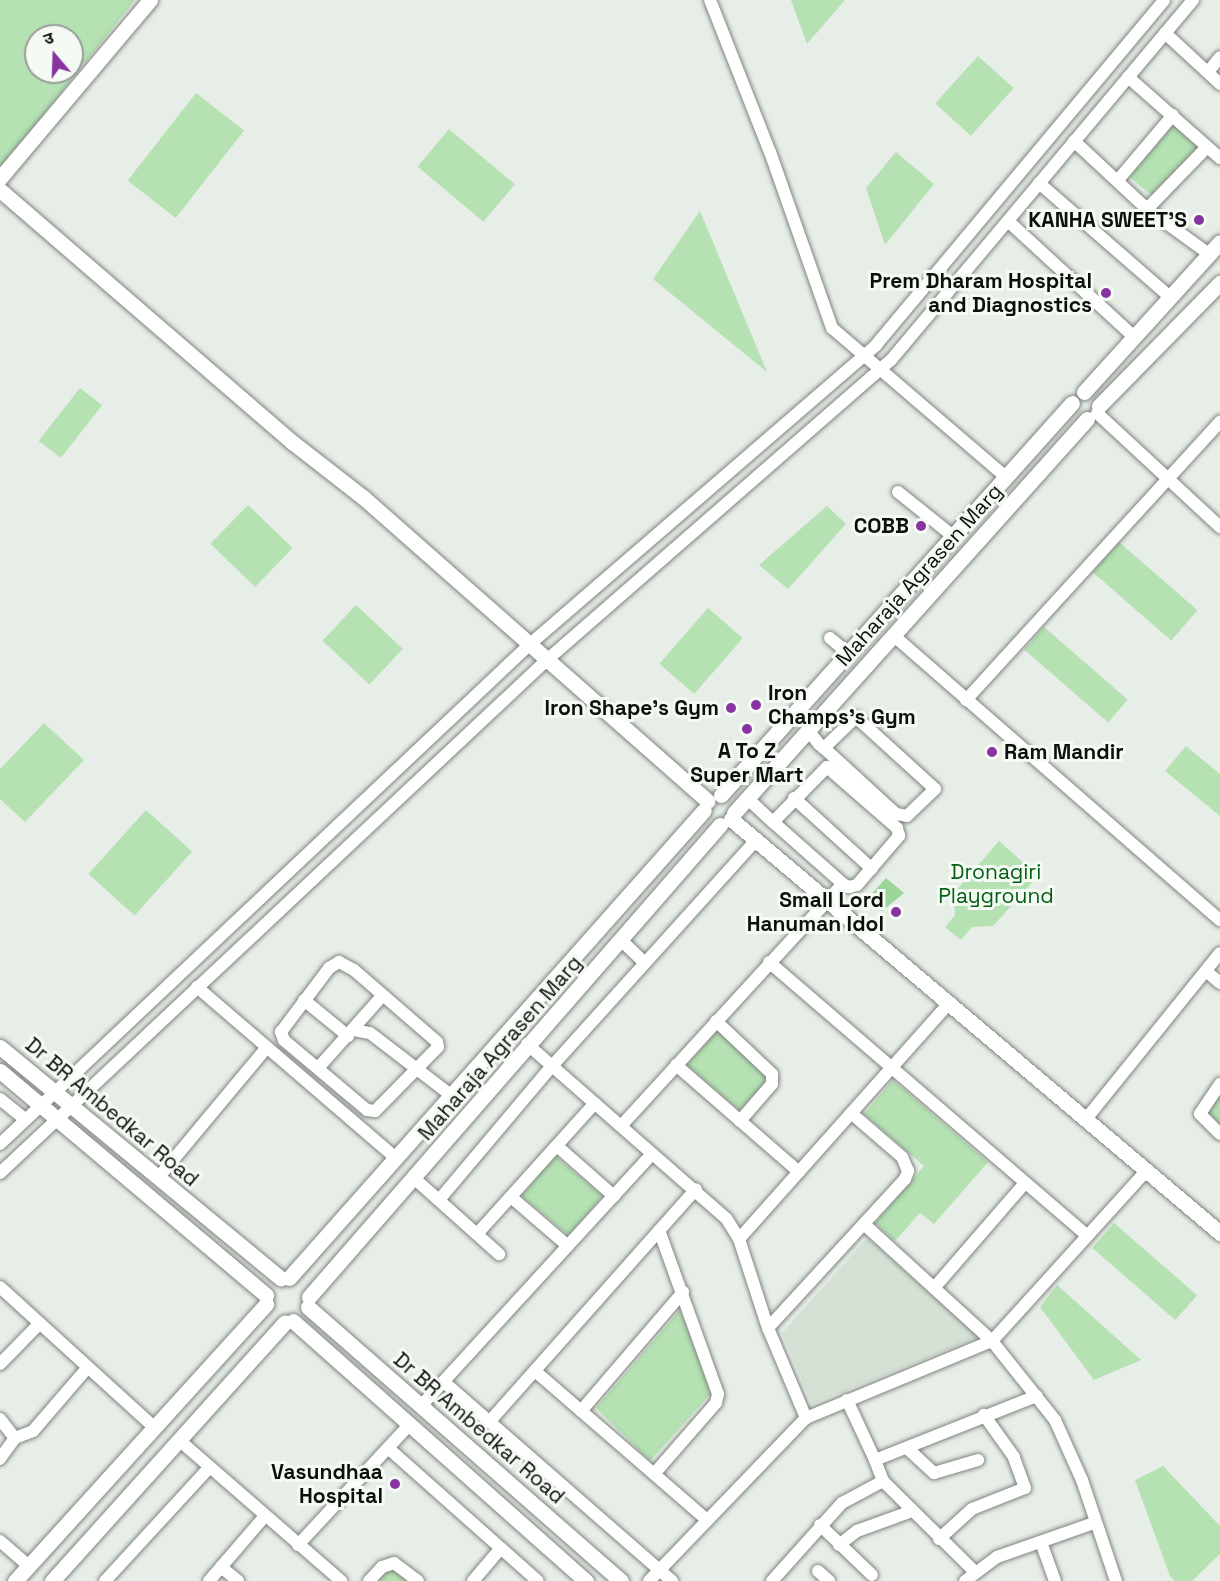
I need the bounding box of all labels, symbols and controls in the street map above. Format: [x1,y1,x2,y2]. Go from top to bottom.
north arrow [24,24,84,84]
text: उ [41,27,56,50]
place label: KANHA SWEET'S [1028,207,1187,233]
marker: KANHA SWEET'S [1192,213,1206,227]
place label: Prem Dharam Hospital and Diagnostics [870,268,1092,318]
marker: Prem Dharam Hospital and Diagnostics [1097,284,1115,302]
street label: Maharaja Agrasen Marg [830,479,1008,671]
place label: COBB [854,513,909,539]
marker: COBB [914,519,928,533]
place label: Iron Champs's Gym [768,680,916,730]
place label: Iron Shape's Gym [545,695,719,721]
marker: Iron Champs's Gym [749,698,763,712]
marker: Iron Shape's Gym [724,701,738,715]
marker: A To Z Super Mart [740,722,754,736]
place label: A To Z Super Mart [690,738,804,788]
place label: Ram Mandir [1004,739,1124,765]
marker: Ram Mandir [985,745,999,759]
park label: Dronagiri Playground [938,859,1054,909]
place label: Small Lord Hanuman Idol [747,887,884,937]
marker: Small Lord Hanuman Idol [889,905,903,919]
street label: Maharaja Agrasen Marg [413,950,587,1146]
street label: Dr BR Ambedkar Road [20,1032,204,1192]
street label: Dr BR Ambedkar Road [388,1347,570,1509]
place label: Vasundhaa Hospital [271,1459,383,1509]
marker: Vasundhaa Hospital [388,1477,402,1491]

